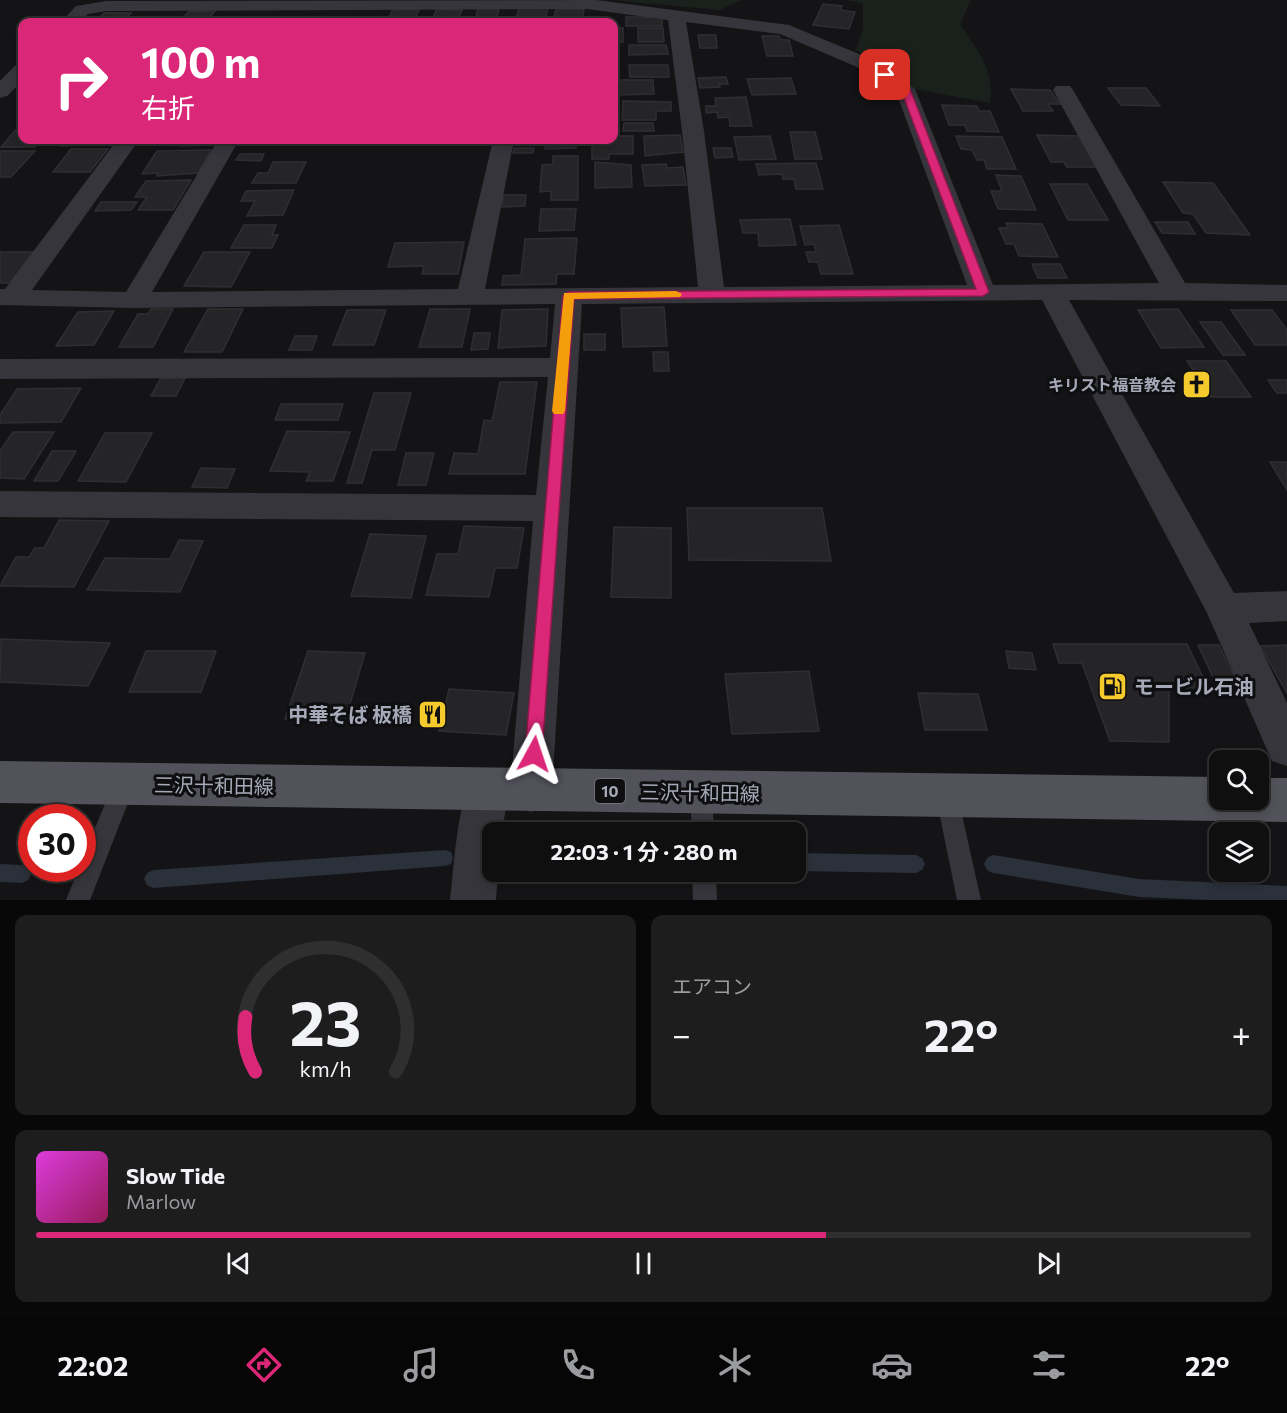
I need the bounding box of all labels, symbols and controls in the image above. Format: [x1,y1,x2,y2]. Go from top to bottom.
text: 100 m [141,35,261,87]
icon: right [42,42,120,120]
pin [859,49,910,100]
icon: arrive [868,58,901,91]
text: 右折 [141,91,195,124]
church icon: キリスト福音教会 [1181,368,1213,400]
place label: キリスト福音教会 [1048,375,1176,394]
fuel station icon: モービル石油 [1097,670,1129,702]
place label: モービル石油 [1134,674,1254,698]
restaurant icon: 中華そば 板橋 [417,698,449,730]
place label: 中華そば 板橋 [288,702,412,726]
position arrow [502,722,566,786]
map controls [1209,750,1269,882]
button: search [1209,750,1269,810]
street label: 三沢十和田線 [154,772,274,798]
road number: 10 [595,779,625,803]
street label: 三沢十和田線 [640,779,760,805]
speed limit sign: 30 [18,804,96,882]
button: layers [1209,822,1269,882]
text: 22:03 · 1 分 · 280 m [551,838,737,865]
text: エアコン [672,974,752,998]
text: 23 [290,983,361,1059]
text: 22° [924,1006,998,1061]
text: − [672,1013,691,1054]
text: + [1232,1013,1251,1054]
text: km/h [299,1055,352,1081]
text: Slow Tide [126,1162,225,1189]
text: Marlow [126,1189,196,1213]
icon: previous [222,1247,255,1280]
icon: pause [627,1247,660,1280]
icon: next [1032,1247,1065,1280]
icon: directions [243,1344,285,1386]
icon: music [400,1344,442,1386]
icon: phone [557,1344,599,1386]
icon: climate [714,1344,756,1386]
icon: car [871,1344,913,1386]
icon: filters [1028,1344,1070,1386]
text: 22:02 [57,1349,128,1382]
text: 22° [1185,1349,1230,1382]

